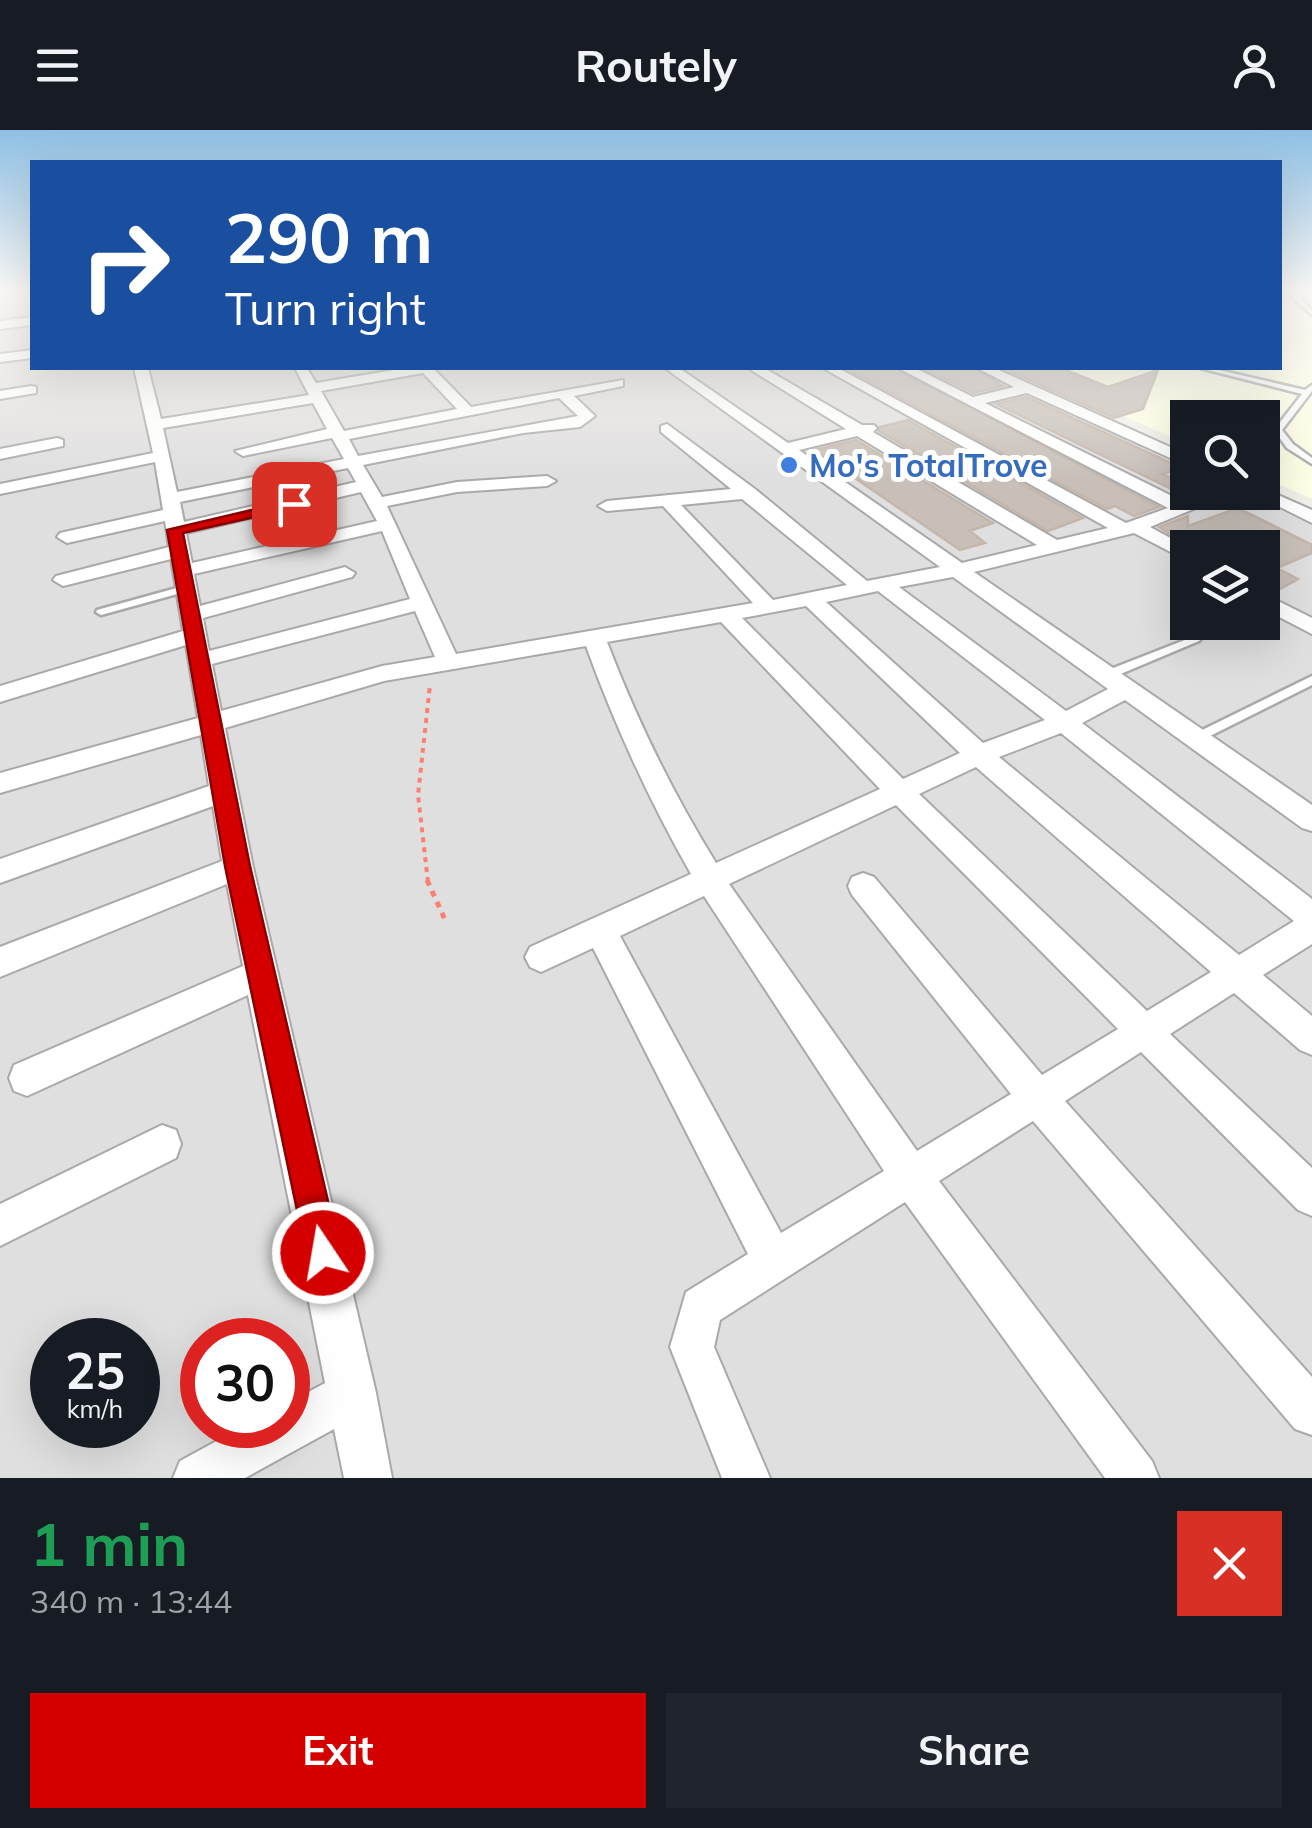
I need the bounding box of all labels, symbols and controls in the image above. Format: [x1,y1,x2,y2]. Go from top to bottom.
text: Routely [575,37,737,93]
icon: menu [30,38,85,93]
icon: person [1227,38,1282,93]
text: 290 m [225,193,433,281]
icon: right [60,200,190,330]
text: Turn right [225,280,426,336]
map controls [1170,400,1280,640]
button: search [1170,400,1280,510]
place label: Mo's TotalTrove [809,445,1048,485]
marker: Mo's TotalTrove [778,454,800,476]
pin [252,462,337,547]
icon: arrive [267,477,322,532]
button: layers [1170,530,1280,640]
position arrow [271,1201,375,1305]
speed limit sign: 30 [180,1318,310,1448]
text: 25 [65,1339,125,1402]
text: km/h [67,1393,123,1424]
text: 1 min [30,1506,188,1581]
button: close [1177,1511,1282,1616]
text: 340 m · 13:44 [30,1581,232,1621]
button: Exit [30,1693,646,1808]
button: Share [666,1693,1282,1808]

